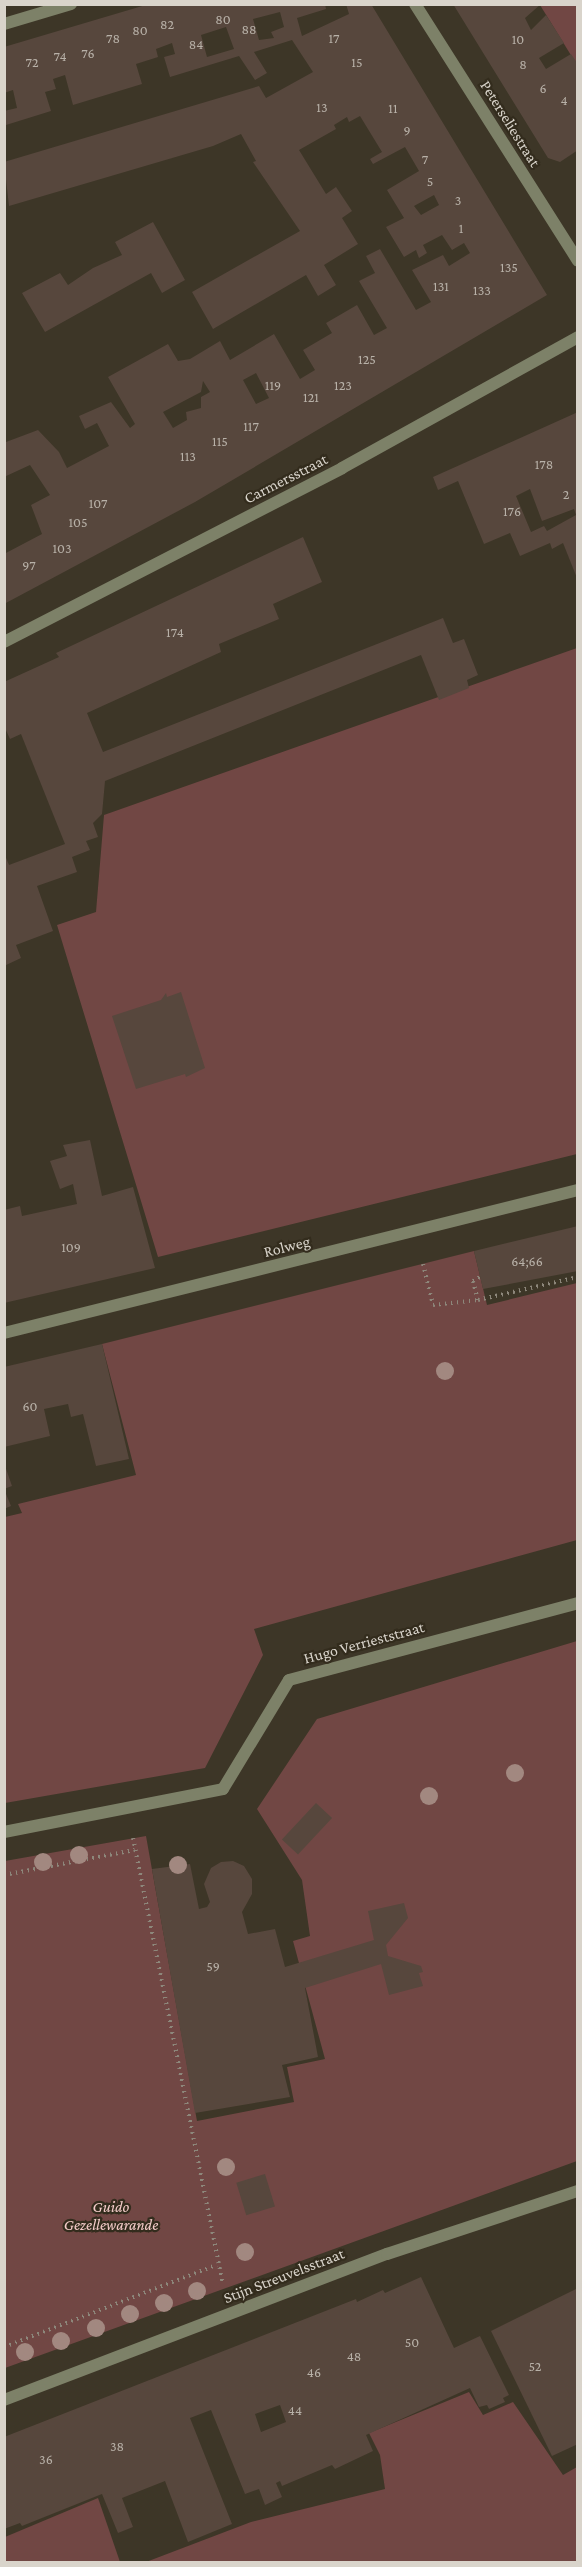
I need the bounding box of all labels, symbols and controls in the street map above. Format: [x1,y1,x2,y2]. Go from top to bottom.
house number: 80 [215,11,231,27]
house number: 82 [160,16,174,32]
house number: 88 [241,21,257,37]
house number: 80 [132,22,148,38]
house number: 78 [106,30,120,46]
house number: 17 [328,30,340,46]
house number: 10 [512,31,524,47]
house number: 84 [189,36,203,52]
house number: 76 [81,45,95,61]
house number: 74 [53,48,67,64]
house number: 72 [25,54,39,70]
house number: 15 [351,54,363,70]
house number: 8 [519,56,527,72]
street label: Peterseliestraat [476,77,544,171]
house number: 6 [539,80,547,96]
house number: 4 [560,92,568,108]
house number: 13 [316,99,328,115]
house number: 11 [388,100,398,116]
house number: 9 [403,122,411,138]
house number: 7 [422,151,428,167]
house number: 5 [427,173,433,189]
house number: 3 [455,192,461,208]
house number: 1 [459,220,463,236]
house number: 135 [500,259,518,275]
house number: 131 [433,278,449,294]
house number: 133 [473,282,491,298]
house number: 125 [358,351,376,367]
house number: 119 [265,377,281,393]
house number: 123 [334,377,352,393]
house number: 121 [303,389,319,405]
house number: 117 [243,418,259,434]
house number: 115 [212,433,228,449]
house number: 113 [180,448,196,464]
street label: Carmersstraat [241,450,331,508]
house number: 178 [535,456,553,472]
house number: 2 [563,486,569,502]
house number: 107 [89,495,107,511]
house number: 176 [503,503,521,519]
house number: 105 [68,514,88,530]
house number: 103 [52,540,72,556]
house number: 97 [22,557,36,573]
house number: 174 [166,624,184,640]
street label: Rolweg [262,1232,312,1262]
house number: 109 [61,1239,81,1255]
house number: 64;66 [511,1253,543,1269]
house number: 60 [22,1398,38,1414]
street label: Hugo Verrieststraat [302,1618,426,1668]
house number: 59 [206,1958,220,1974]
park label: Guido Gezellewarande [64,2197,158,2235]
street label: Stijn Streuvelsstraat [221,2244,347,2308]
house number: 50 [405,2334,419,2350]
house number: 48 [347,2348,361,2364]
house number: 52 [529,2358,541,2374]
house number: 46 [307,2364,321,2380]
house number: 44 [288,2402,302,2418]
house number: 38 [110,2438,124,2454]
house number: 36 [39,2451,53,2467]

